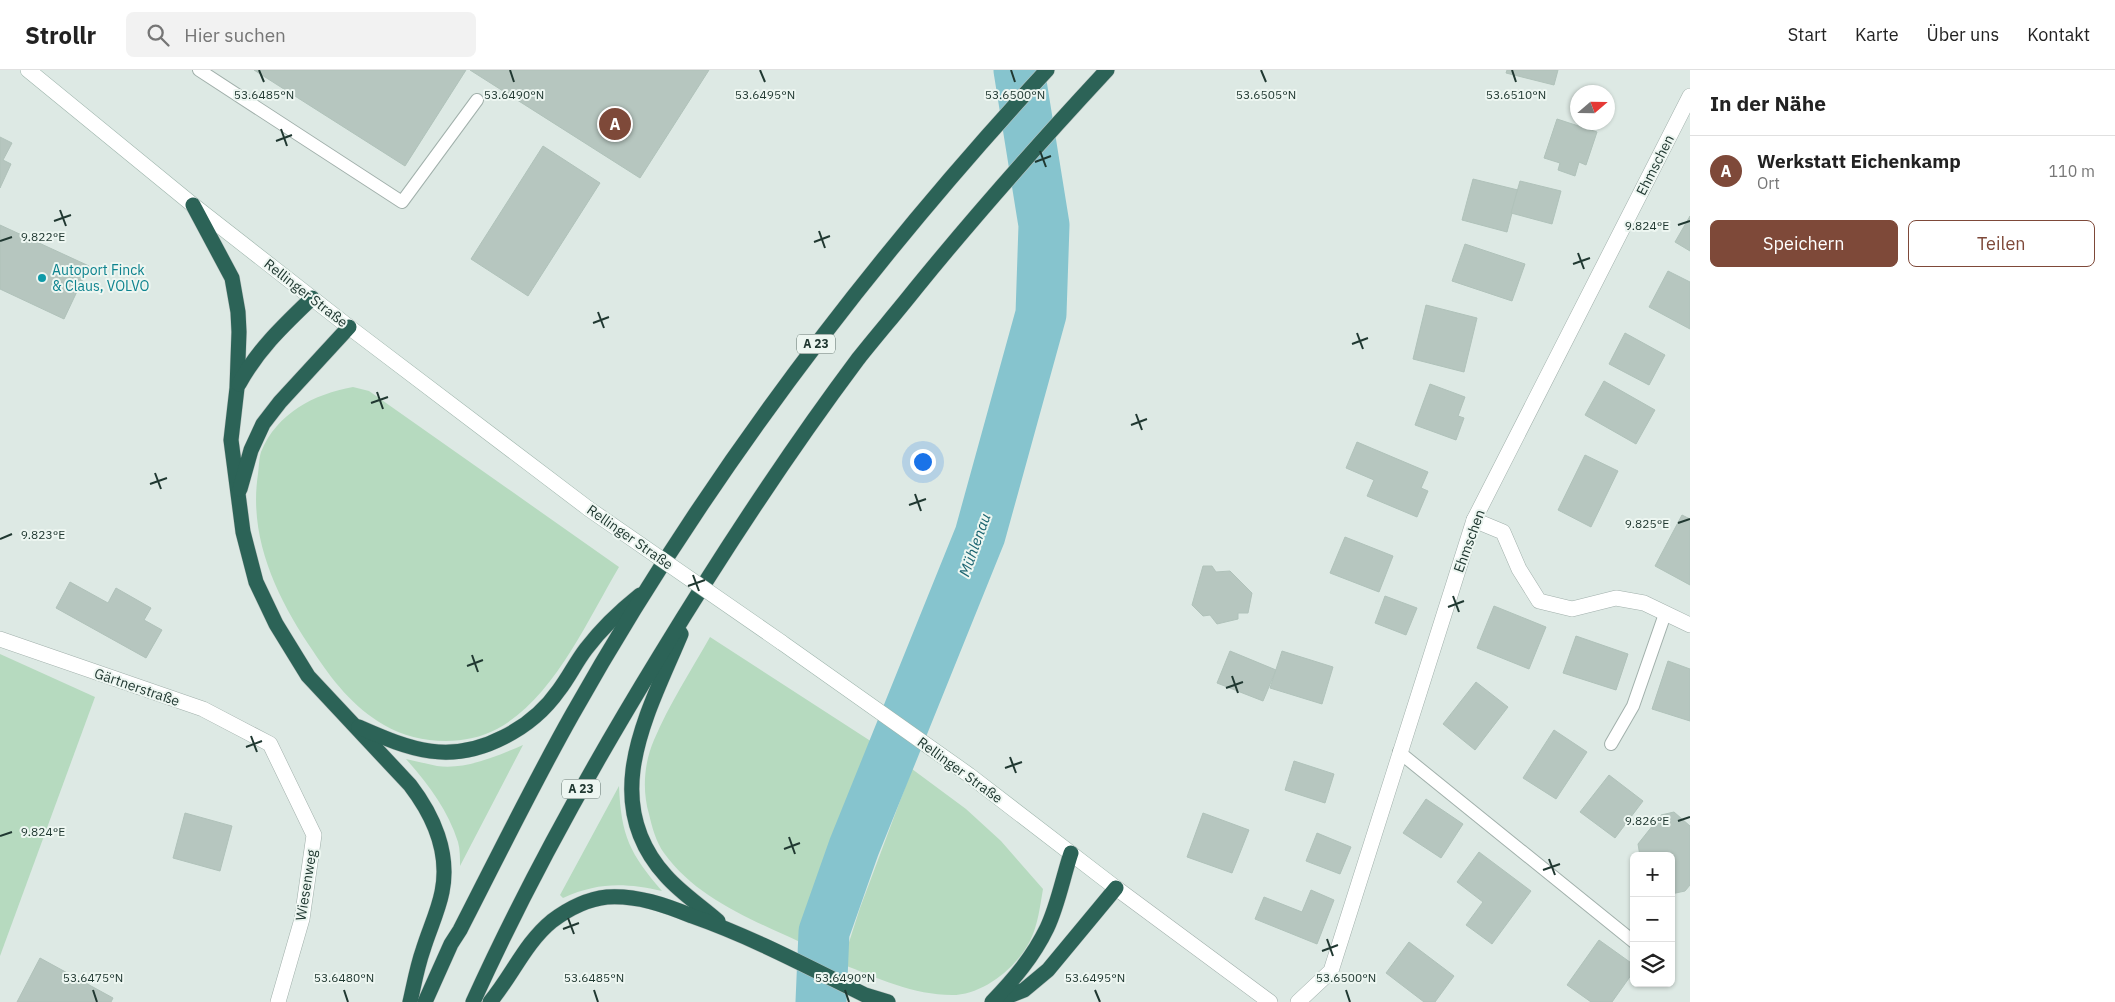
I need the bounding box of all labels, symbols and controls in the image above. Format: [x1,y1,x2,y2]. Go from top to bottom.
search box [126,12,476,57]
text: Strollr [25,19,96,51]
icon: search [144,21,172,49]
text: Hier suchen [184,23,286,47]
text: Start [1788,23,1827,46]
text: Karte [1855,23,1899,46]
text: Über uns [1927,23,1999,46]
text: Kontakt [2027,23,2090,46]
north arrow [1570,85,1615,130]
text: 53.6485°N [234,87,294,102]
text: 53.6490°N [484,87,544,102]
text: 53.6495°N [735,87,795,102]
text: 53.6500°N [985,87,1045,102]
text: 53.6505°N [1236,87,1296,102]
text: 53.6510°N [1486,87,1546,102]
text: In der Nähe [1710,89,1826,117]
pin: A [599,105,631,143]
street label: Ehmschen [1632,132,1678,198]
text: Werkstatt Eichenkamp [1757,149,1961,173]
text: A [1721,161,1731,181]
text: 110 m [2048,161,2095,181]
text: Ort [1757,173,1780,193]
text: 9.824°E [1625,218,1669,233]
button: Speichern [1710,220,1898,267]
button: Teilen [1908,220,2095,267]
text: 9.822°E [21,229,65,244]
street label: Rellinger Straße [261,255,352,331]
place label: Autoport Finck & Claus, VOLVO [52,261,150,295]
marker: Autoport Finck & Claus, VOLVO [36,272,48,284]
road number: A 23 [797,334,835,354]
your location [910,449,936,475]
street label: Rellinger Straße [583,501,677,574]
street label: Ehmschen [1449,507,1489,575]
water label: Mühlenau [954,511,995,579]
text: 9.825°E [1625,516,1669,531]
text: 9.823°E [21,527,65,542]
street label: Gärtnerstraße [92,664,182,710]
street label: Rellinger Straße [914,733,1006,807]
road number: A 23 [562,780,600,799]
text: 9.826°E [1625,813,1669,828]
text: 9.824°E [21,824,65,839]
street label: Wiesenweg [291,848,321,922]
map controls [1630,852,1675,987]
button: + [1630,852,1675,897]
button: − [1630,897,1675,942]
button: layers [1630,942,1675,987]
text: 53.6475°N [63,970,123,985]
text: 53.6480°N [314,970,374,985]
text: 53.6485°N [564,970,624,985]
text: 53.6490°N [815,970,875,985]
text: 53.6495°N [1065,970,1125,985]
text: 53.6500°N [1316,970,1376,985]

